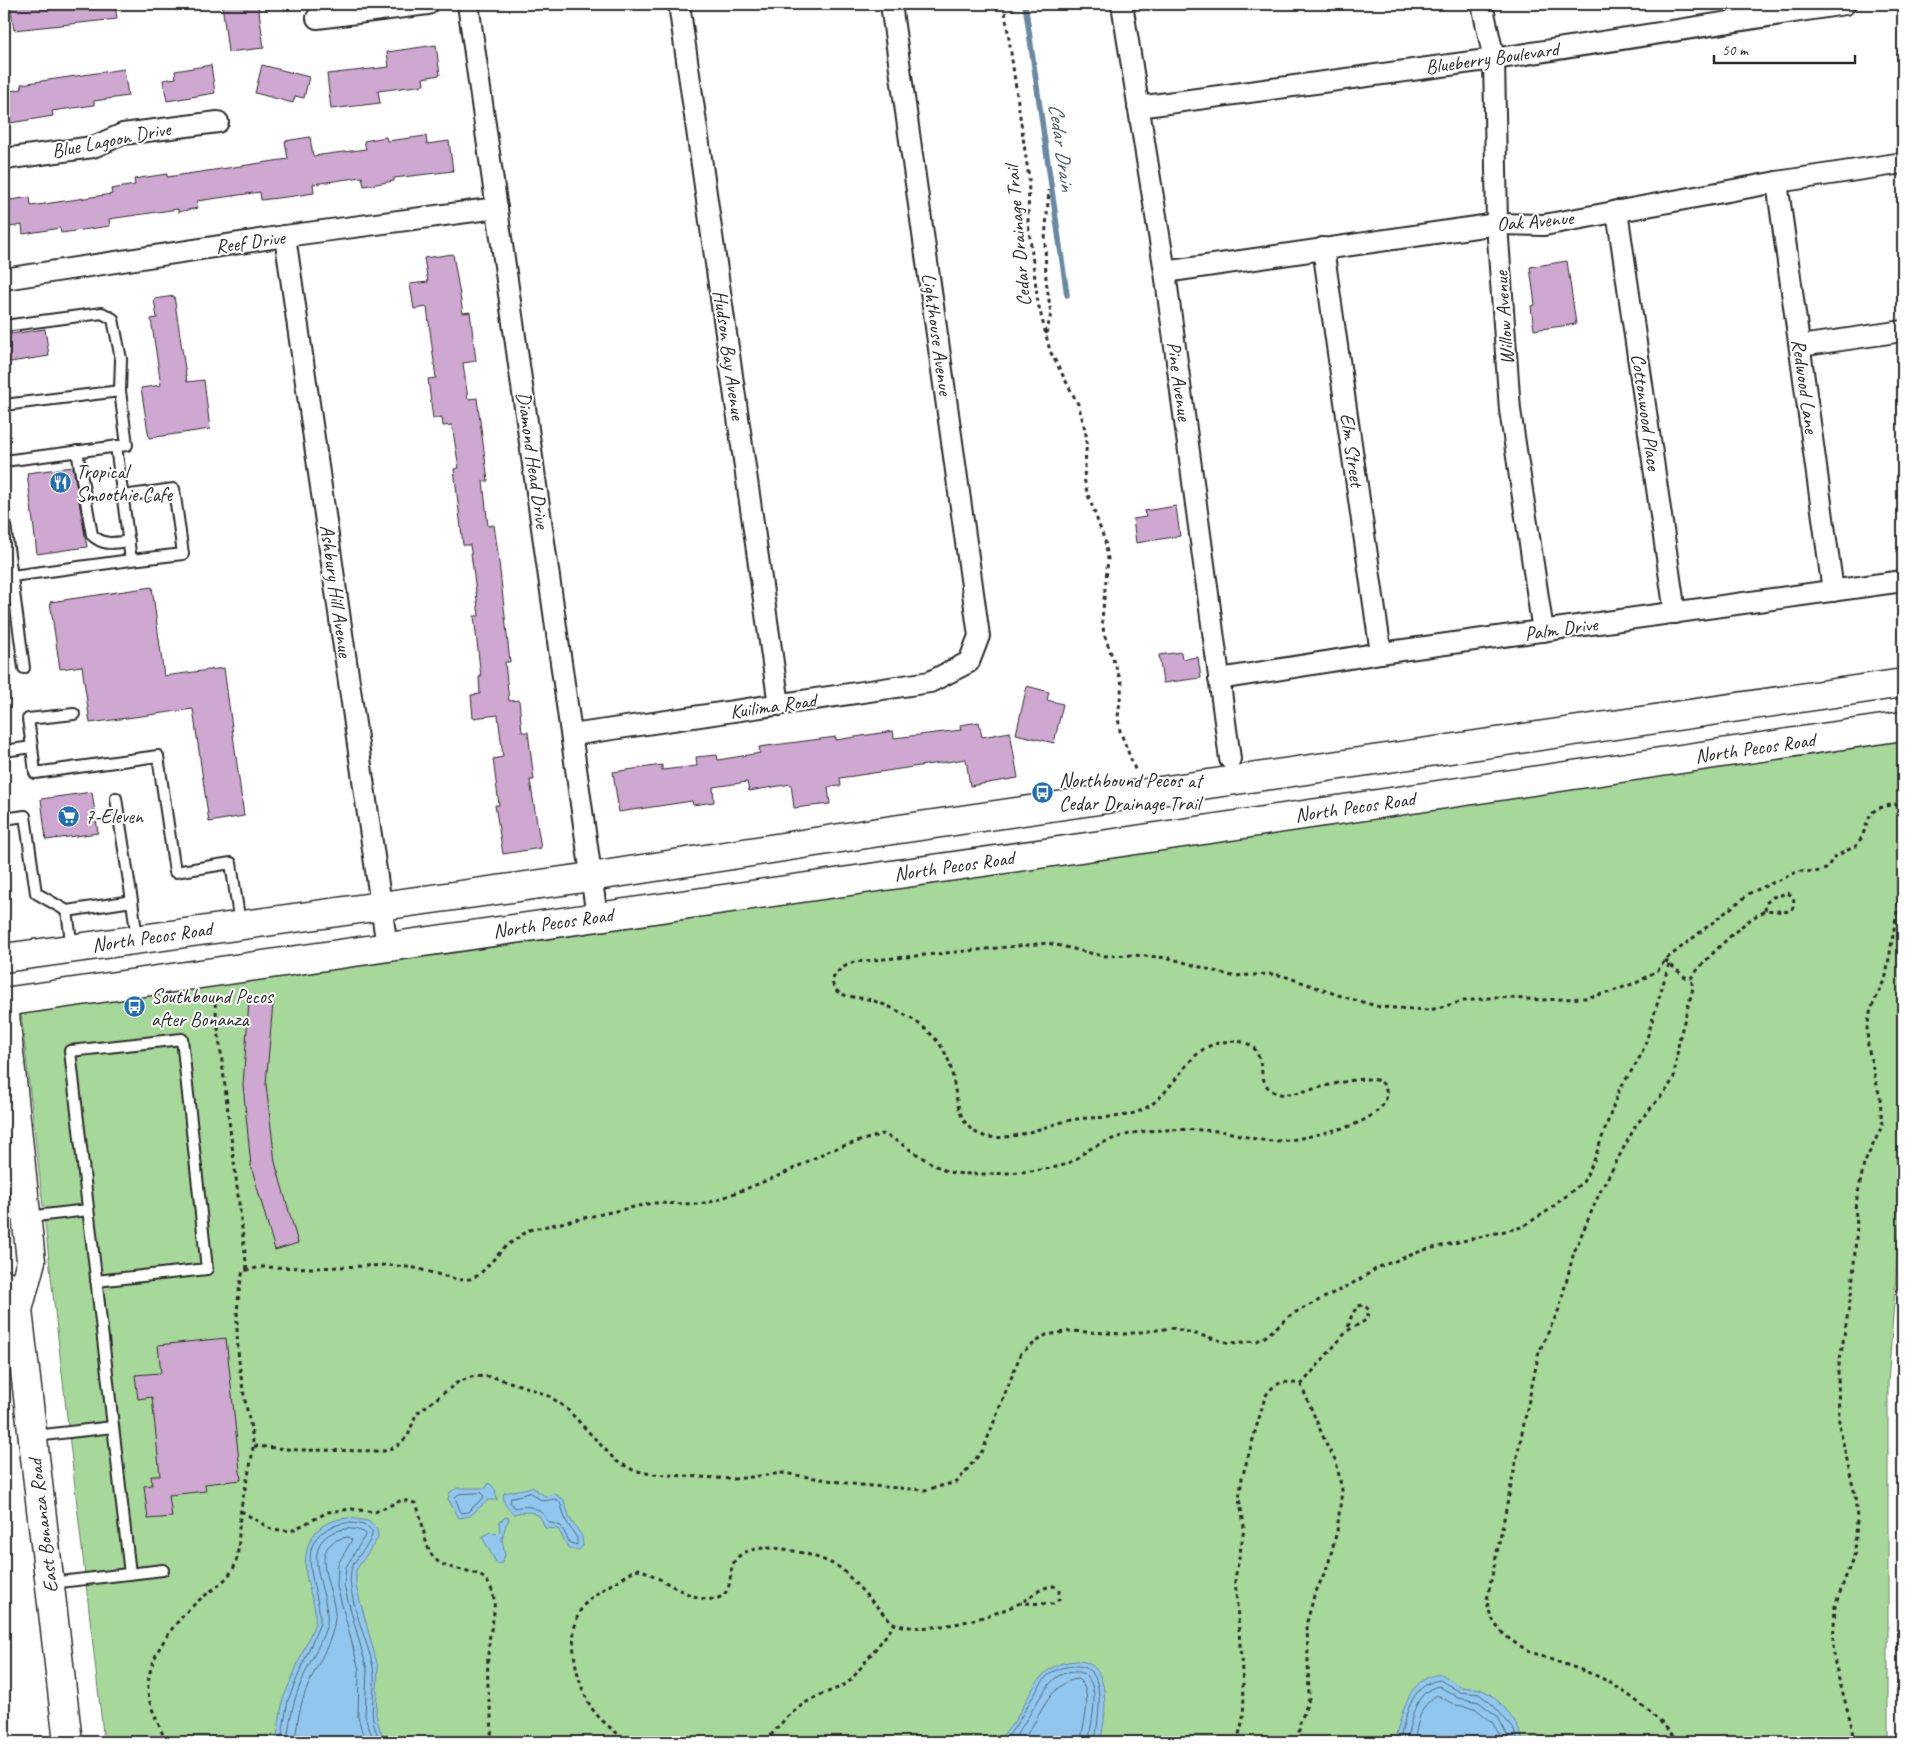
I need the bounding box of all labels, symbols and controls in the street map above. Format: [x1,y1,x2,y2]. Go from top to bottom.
scale bar [1714,32,1856,64]
street label: Blueberry Boulevard [1424,36,1563,80]
text: 50 m [1722,41,1749,60]
water label: Cedar Drain [1043,102,1081,194]
street label: Blue Lagoon Drive [50,116,174,164]
street label: Cedar Drainage Trail [999,161,1037,307]
street label: Oak Avenue [1496,205,1576,237]
street label: Reef Drive [214,225,288,259]
street label: Willow Avenue [1488,269,1520,366]
street label: Lighthouse Avenue [916,271,958,398]
street label: Hudson Bay Avenue [708,289,751,423]
street label: Redwood Lane [1786,337,1824,436]
street label: Pine Avenue [1161,340,1197,424]
street label: Cottonwood Place [1625,352,1667,473]
street label: Diamond Head Drive [511,390,555,531]
street label: Elm Street [1334,412,1370,491]
place label: Tropical Smoothie Cafe [76,459,173,507]
restaurant icon: Tropical Smoothie Cafe [48,470,72,494]
street label: Ashbury Hill Avenue [314,523,358,660]
street label: Palm Drive [1523,611,1601,646]
street label: Kuilima Road [728,687,821,724]
street label: North Pecos Road [1693,727,1820,769]
place label: Northbound Pecos at Cedar Drainage Trail [1059,768,1205,816]
bus stop icon: Northbound Pecos at Cedar Drainage Trail [1031,780,1055,804]
street label: North Pecos Road [1293,786,1420,828]
supermarket icon: 7-Eleven [57,804,81,828]
place label: 7-Eleven [85,804,144,829]
street label: North Pecos Road [892,845,1019,887]
street label: North Pecos Road [491,902,618,944]
street label: North Pecos Road [90,916,217,958]
place label: Southbound Pecos after Bonanza [151,984,275,1032]
bus stop icon: Southbound Pecos after Bonanza [123,995,147,1019]
street label: East Bonanza Road [22,1454,64,1594]

